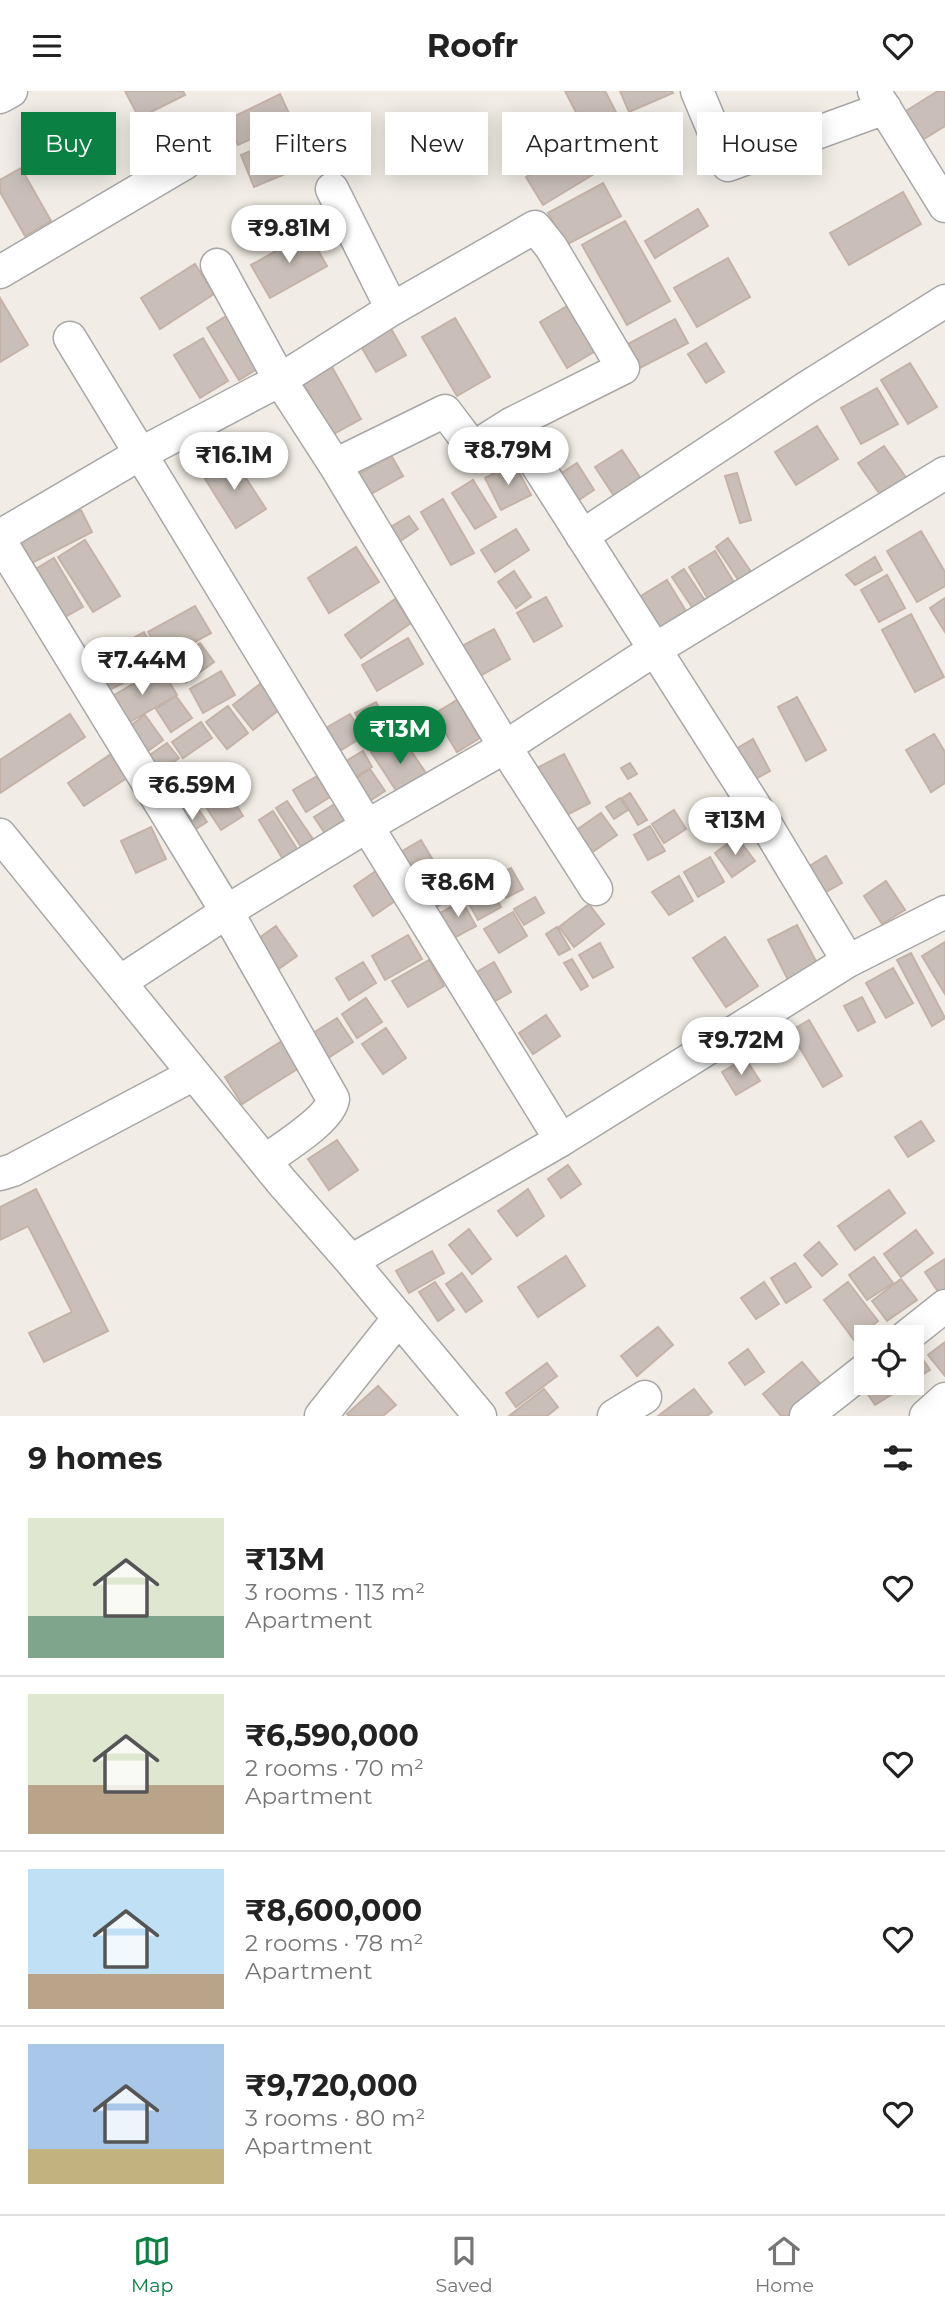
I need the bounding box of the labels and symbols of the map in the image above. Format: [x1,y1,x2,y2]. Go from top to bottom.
pin: ₹9.81M [232,205,346,265]
pin: ₹8.79M [451,427,565,487]
pin: ₹16.1M [177,433,291,492]
pin: ₹7.44M [85,637,199,697]
pin: ₹13M [359,707,441,766]
pin: ₹6.59M [135,763,249,822]
pin: ₹13M [694,797,776,857]
pin: ₹8.6M [409,859,507,919]
pin: ₹9.72M [684,1017,798,1077]

